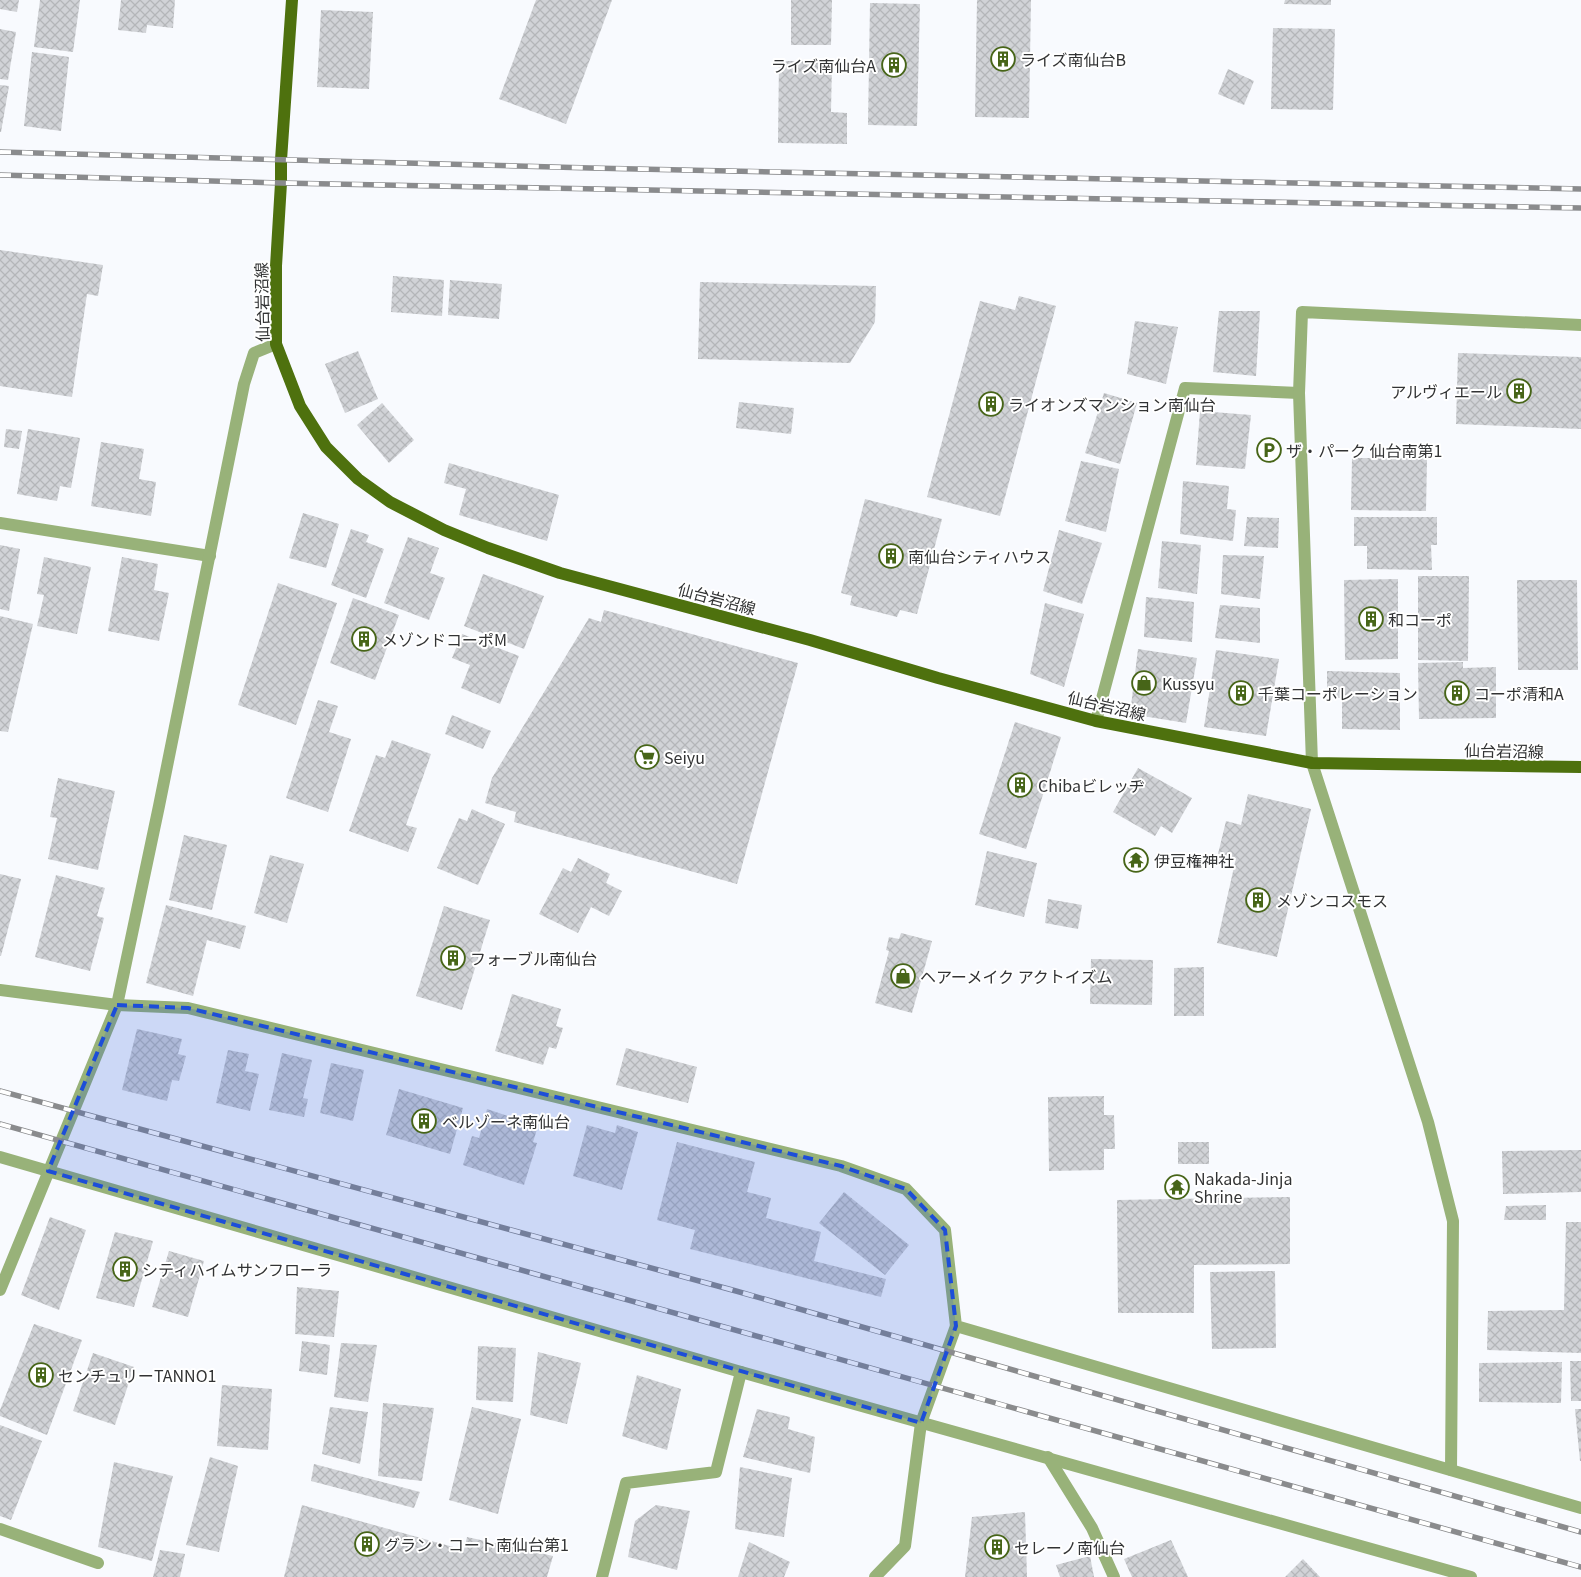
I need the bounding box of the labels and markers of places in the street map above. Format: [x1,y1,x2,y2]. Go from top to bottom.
building icon: ライズ南仙台B [990,46,1016,72]
place label: ライズ南仙台B [1020,47,1126,71]
building icon: ライズ南仙台A [881,52,907,78]
place label: ライズ南仙台A [771,53,876,77]
building icon: アルヴィエール [1506,378,1532,404]
place label: アルヴィエール [1390,379,1502,403]
building icon: ライオンズマンション南仙台 [978,391,1004,417]
place label: ライオンズマンション南仙台 [1008,392,1216,416]
parking icon: ザ・パーク 仙台南第1 [1256,437,1282,463]
place label: ザ・パーク 仙台南第1 [1286,438,1442,462]
building icon: 南仙台シティハウス [878,543,904,569]
place label: 南仙台シティハウス [908,544,1051,568]
building icon: 和コーポ [1358,606,1384,632]
place label: 和コーポ [1388,607,1452,631]
building icon: メゾンドコーポM [351,626,377,652]
place label: メゾンドコーポM [382,627,507,651]
shop icon: Kussyu [1131,670,1157,696]
place label: Kussyu [1162,671,1215,695]
building icon: 千葉コーポレーション [1228,680,1254,706]
building icon: コーポ清和A [1444,680,1470,706]
place label: 千葉コーポレーション [1258,681,1418,705]
place label: コーポ清和A [1474,681,1564,705]
supermarket icon: Seiyu [634,744,660,770]
place label: Seiyu [664,745,705,769]
building icon: Chibaビレッヂ [1007,772,1033,798]
place label: Chibaビレッヂ [1038,773,1145,797]
temple icon: 伊豆権神社 [1123,847,1149,873]
place label: 伊豆権神社 [1154,848,1234,872]
building icon: メゾンコスモス [1245,887,1271,913]
place label: メゾンコスモス [1276,888,1388,912]
building icon: フォーブル南仙台 [440,945,466,971]
place label: フォーブル南仙台 [470,946,597,970]
shop icon: ヘアーメイク アクトイズム [890,963,916,989]
place label: ヘアーメイク アクトイズム [920,964,1112,988]
building icon: ベルゾーネ南仙台 [411,1108,437,1134]
place label: ベルゾーネ南仙台 [442,1109,570,1133]
place label: Nakada-Jinja Shrine [1194,1166,1292,1208]
temple icon: Nakada-Jinja Shrine [1164,1174,1190,1200]
building icon: シティハイムサンフローラ [112,1256,138,1282]
place label: シティハイムサンフローラ [142,1257,332,1281]
building icon: センチュリーTANNO1 [28,1362,54,1388]
place label: センチュリーTANNO1 [58,1363,216,1387]
building icon: グラン・コート南仙台第1 [354,1531,380,1557]
place label: グラン・コート南仙台第1 [384,1532,569,1556]
building icon: セレーノ南仙台 [984,1534,1010,1560]
place label: セレーノ南仙台 [1014,1535,1125,1559]

